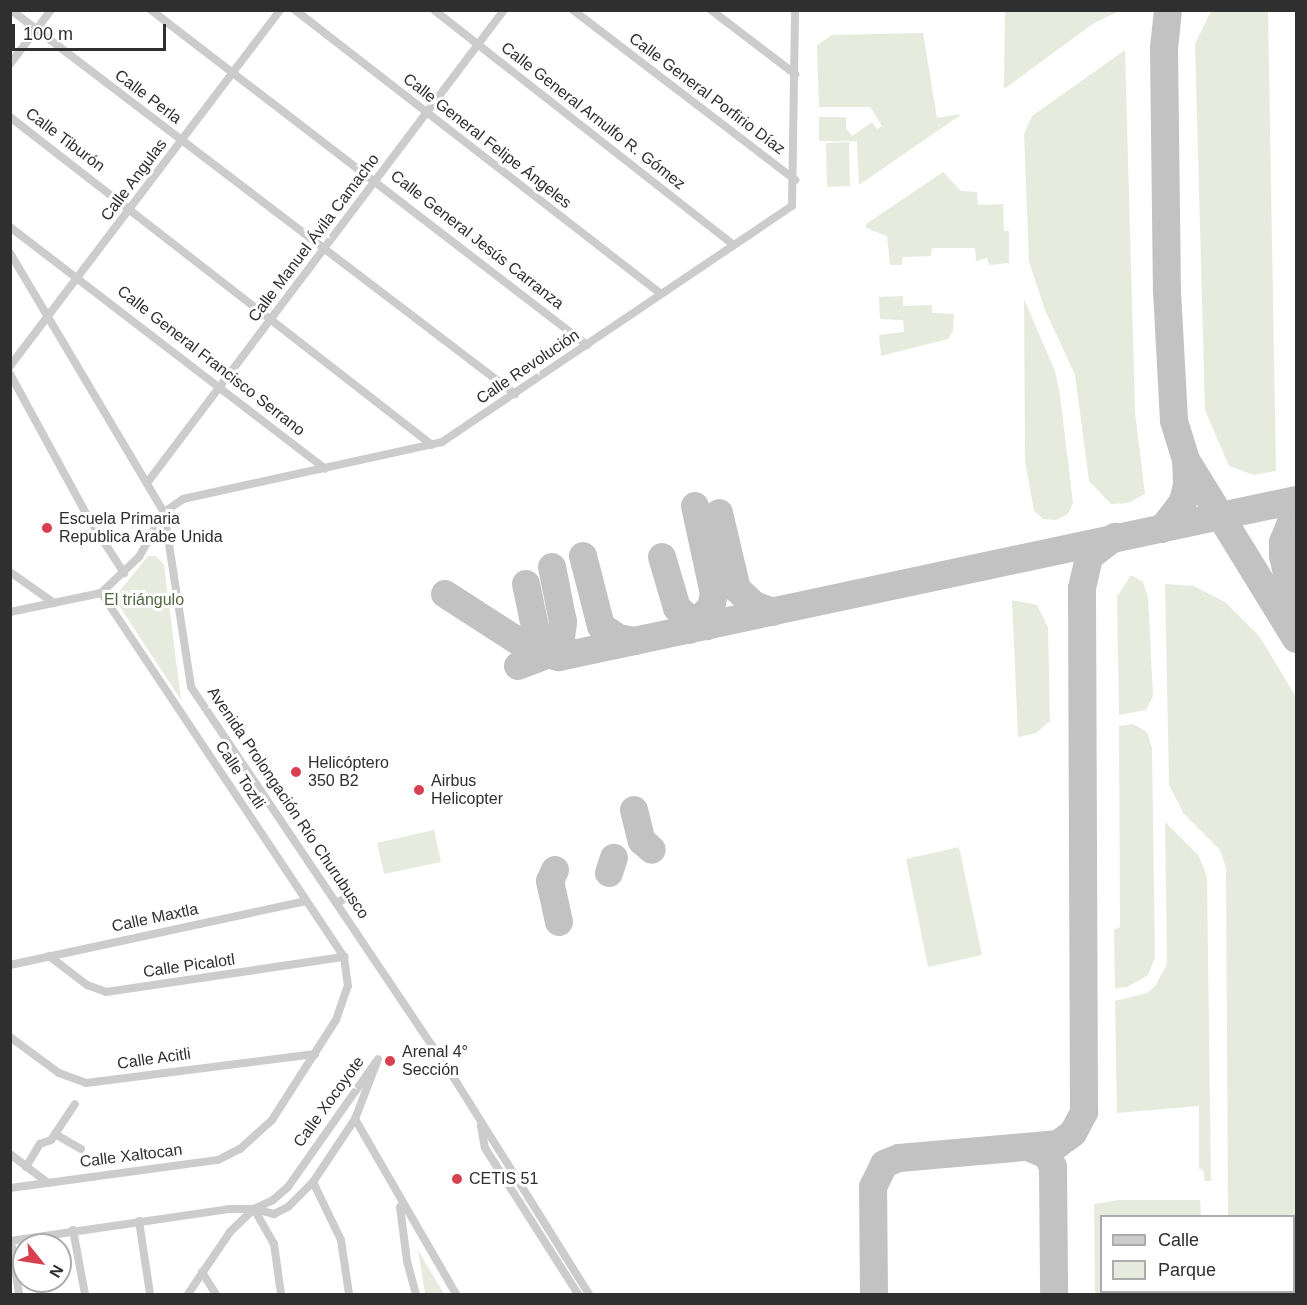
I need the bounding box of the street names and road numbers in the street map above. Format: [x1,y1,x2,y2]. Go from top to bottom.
street label: Calle General Porfirio Díaz [625,29,789,159]
street label: Calle General Arnulfo R. Gómez [497,38,689,194]
street label: Calle Perla [111,66,185,128]
street label: Calle General Felipe Ángeles [399,69,575,213]
street label: Calle Tiburón [21,104,109,176]
street label: Calle Angulas [97,135,171,225]
street label: Calle Manuel Ávila Camacho [245,150,383,326]
street label: Calle General Jesús Carranza [387,166,567,314]
street label: Calle General Francisco Serrano [113,282,309,440]
street label: Calle Revolución [473,325,583,409]
street label: Avenida Prolongación Río Churubusco [203,683,373,923]
street label: Calle Toztli [211,737,269,813]
street label: Calle Maxtla [110,899,200,937]
street label: Calle Picalotl [142,950,236,982]
street label: Calle Acitli [116,1044,192,1074]
street label: Calle Xocoyote [290,1053,368,1151]
street label: Calle Xaltocan [79,1140,183,1172]

